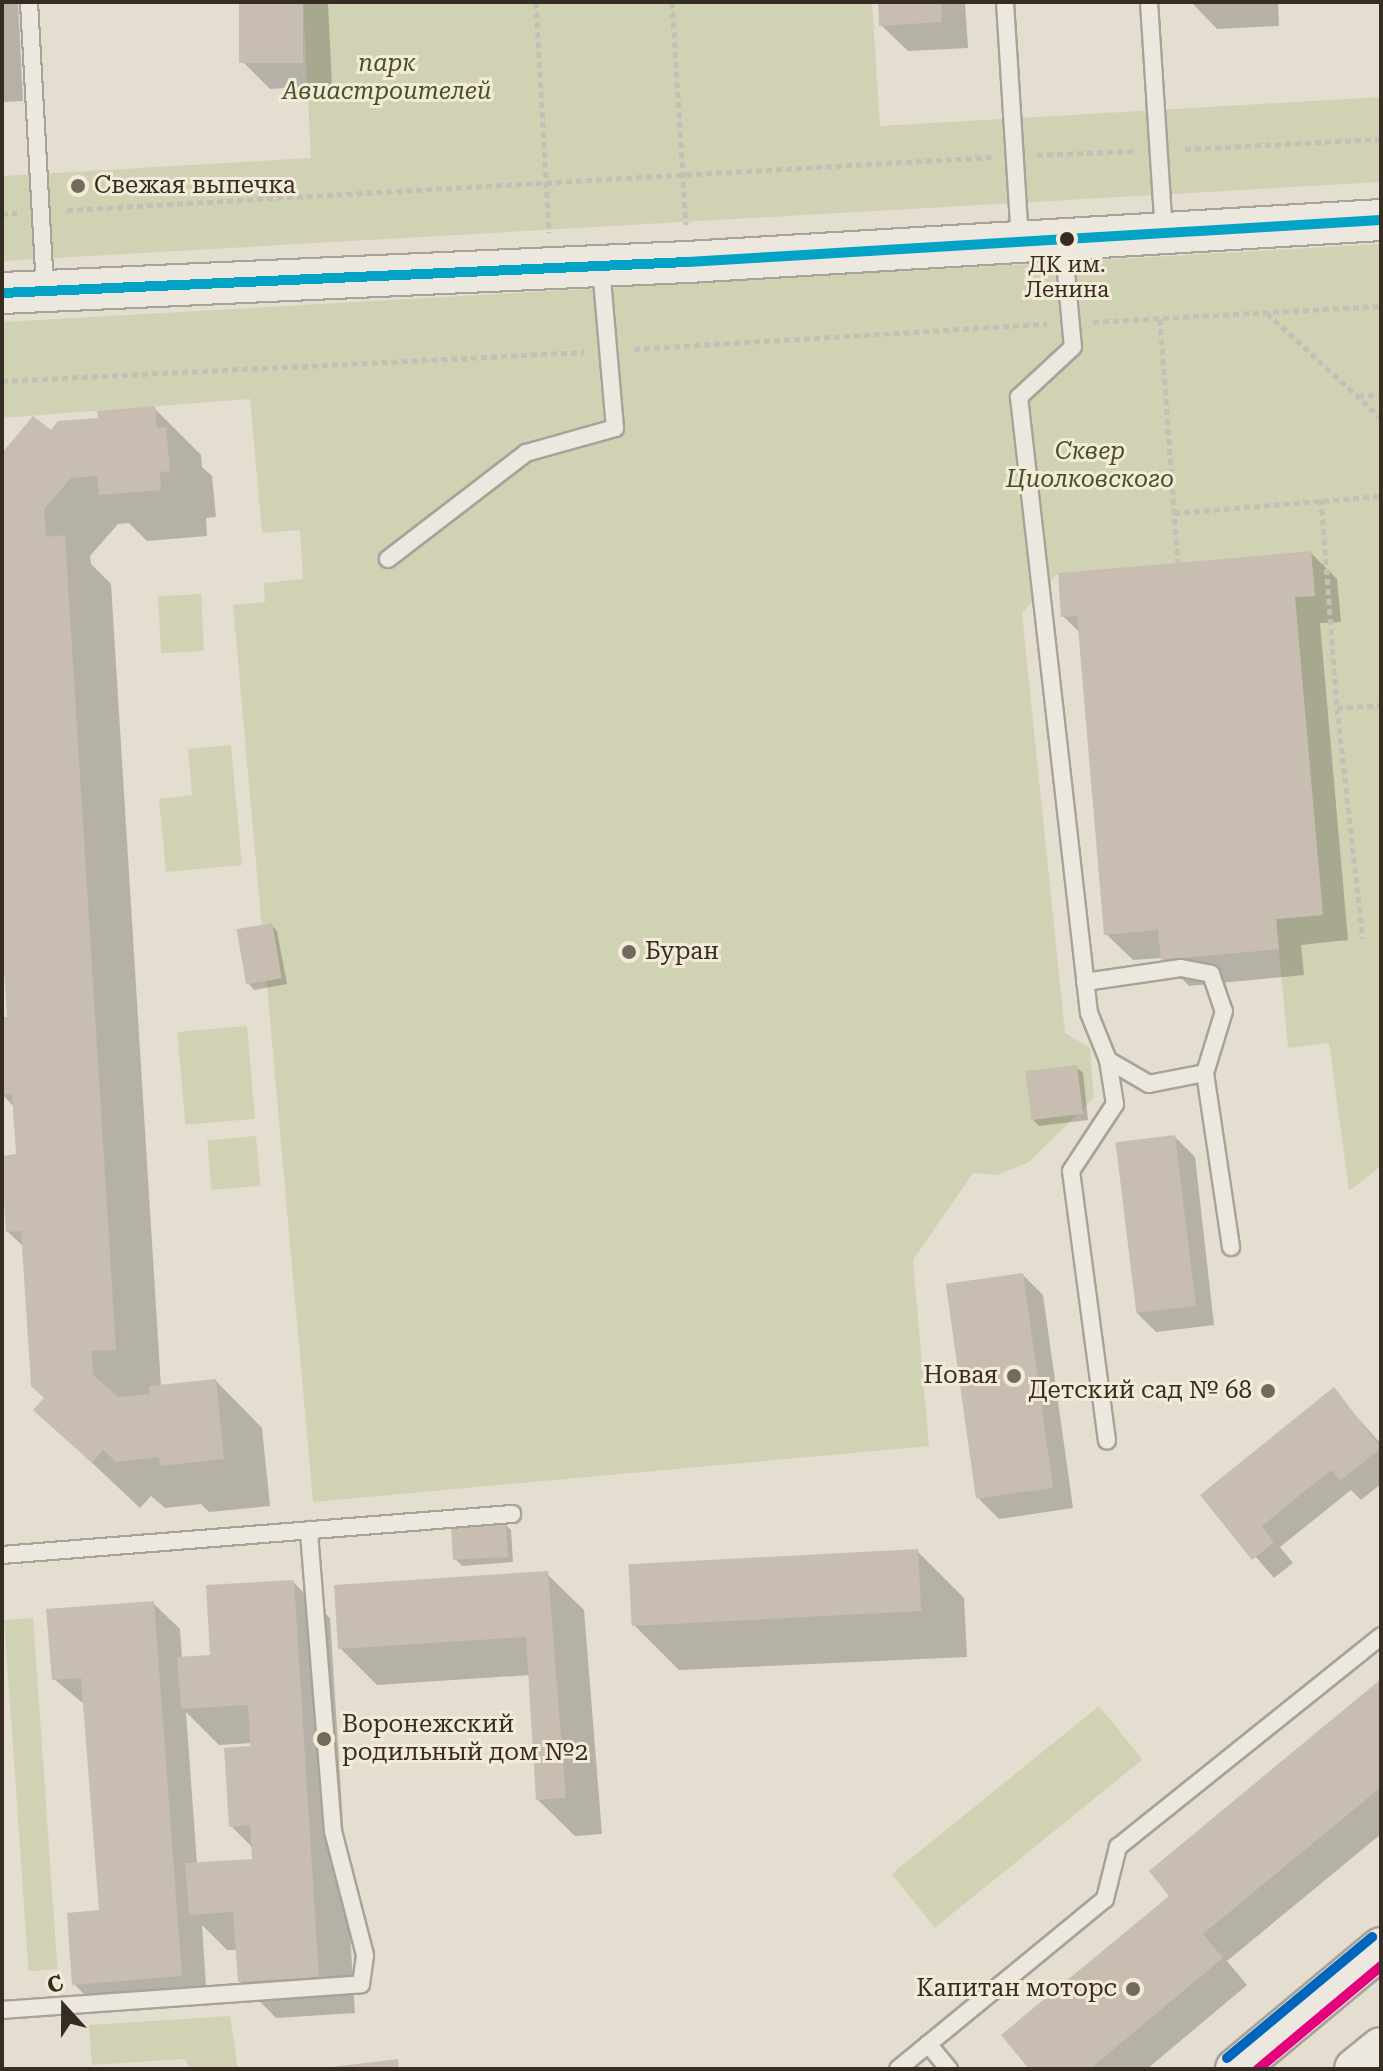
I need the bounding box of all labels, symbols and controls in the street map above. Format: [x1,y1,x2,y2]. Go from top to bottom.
park label: парк Авиастроителей [283,50,491,106]
place label: Свежая выпечка [94,172,296,200]
marker: Свежая выпечка [69,177,87,195]
marker: ДК им. Ленина [1059,231,1075,247]
place label: ДК им. Ленина [1025,251,1109,302]
park label: Сквер Циолковского [1006,438,1174,494]
place label: Буран [645,938,719,966]
marker: Буран [620,943,638,961]
place label: Новая [923,1362,998,1390]
marker: Новая [1005,1367,1023,1385]
place label: Детский сад № 68 [1029,1377,1252,1405]
marker: Детский сад № 68 [1259,1382,1277,1400]
place label: Воронежский родильный дом №2 [342,1711,588,1767]
marker: Воронежский родильный дом №2 [313,1728,335,1750]
north arrow [24,1967,104,2047]
text: С [44,1970,67,1999]
place label: Капитан моторс [916,1975,1117,2003]
marker: Капитан моторс [1124,1980,1142,1998]

